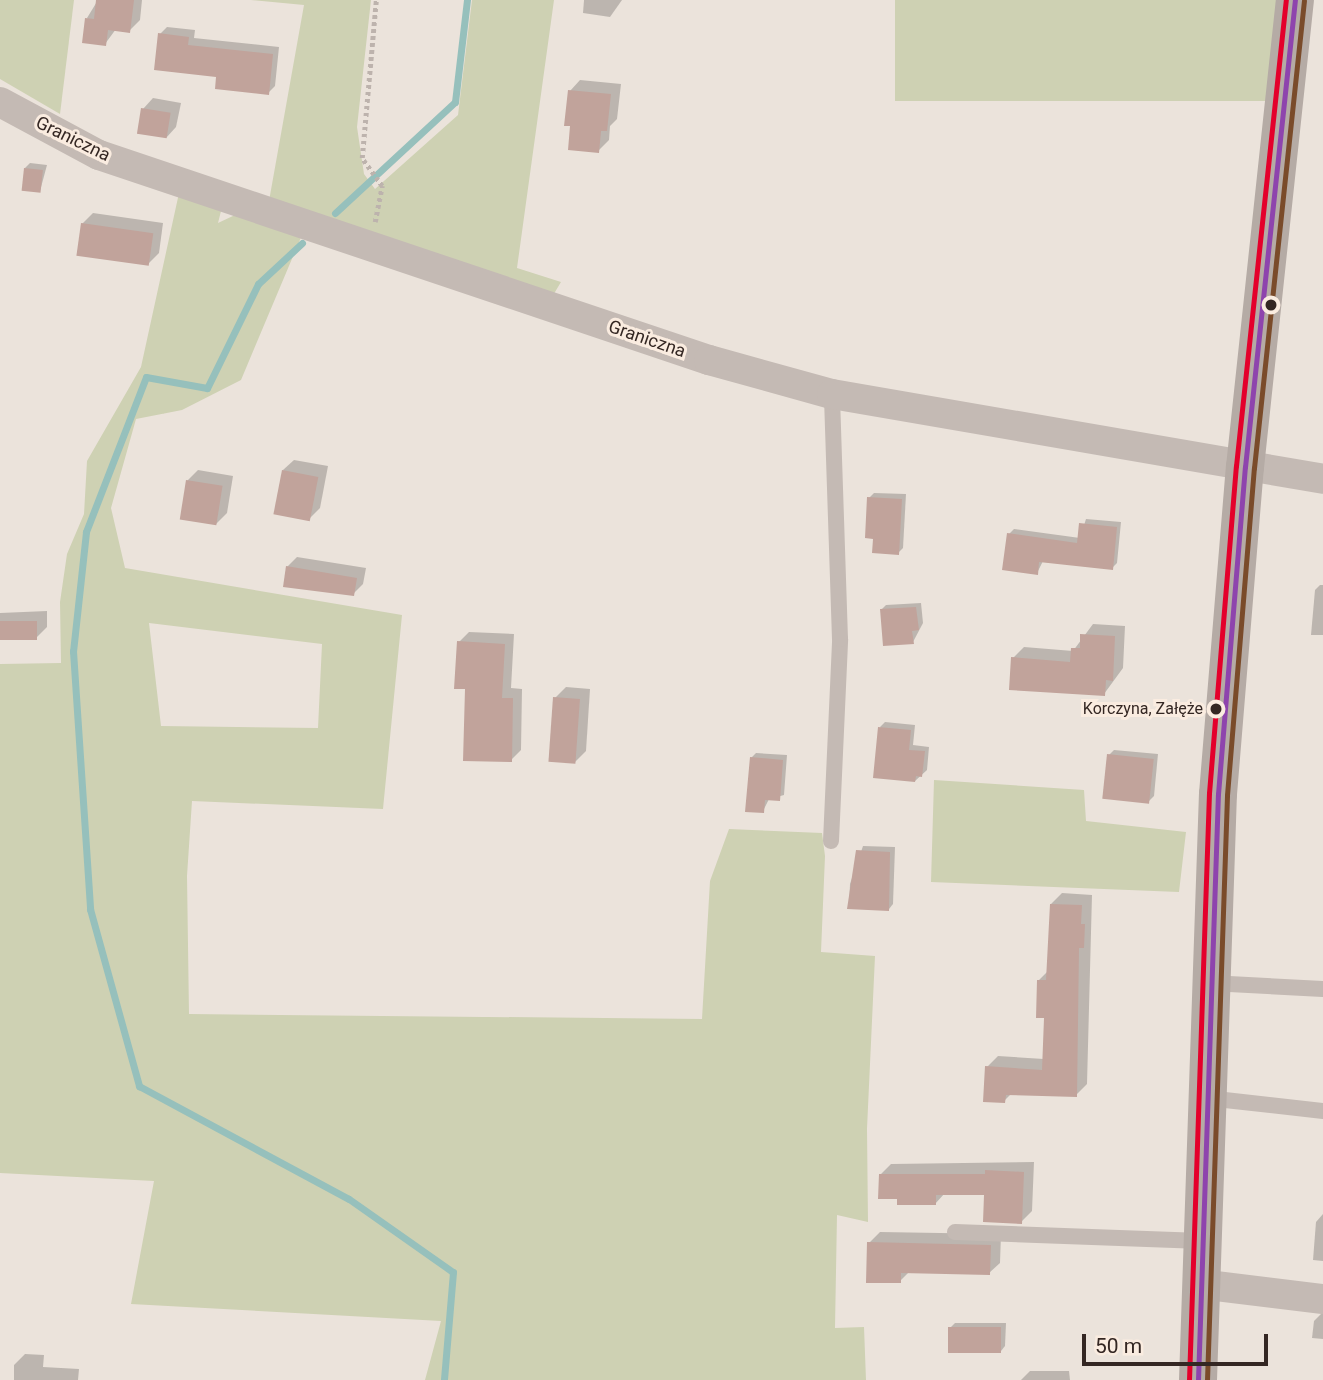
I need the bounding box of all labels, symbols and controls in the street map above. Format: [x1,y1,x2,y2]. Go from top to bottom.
street label: Graniczna [32,112,114,166]
unlabelled marker [1264,298,1278,312]
street label: Graniczna [606,316,688,362]
place label: Korczyna, Załęże [1083,699,1203,719]
marker: Korczyna, Załęże [1209,702,1223,716]
scale bar [1085,1320,1270,1364]
text: 50 m [1095,1334,1142,1358]

